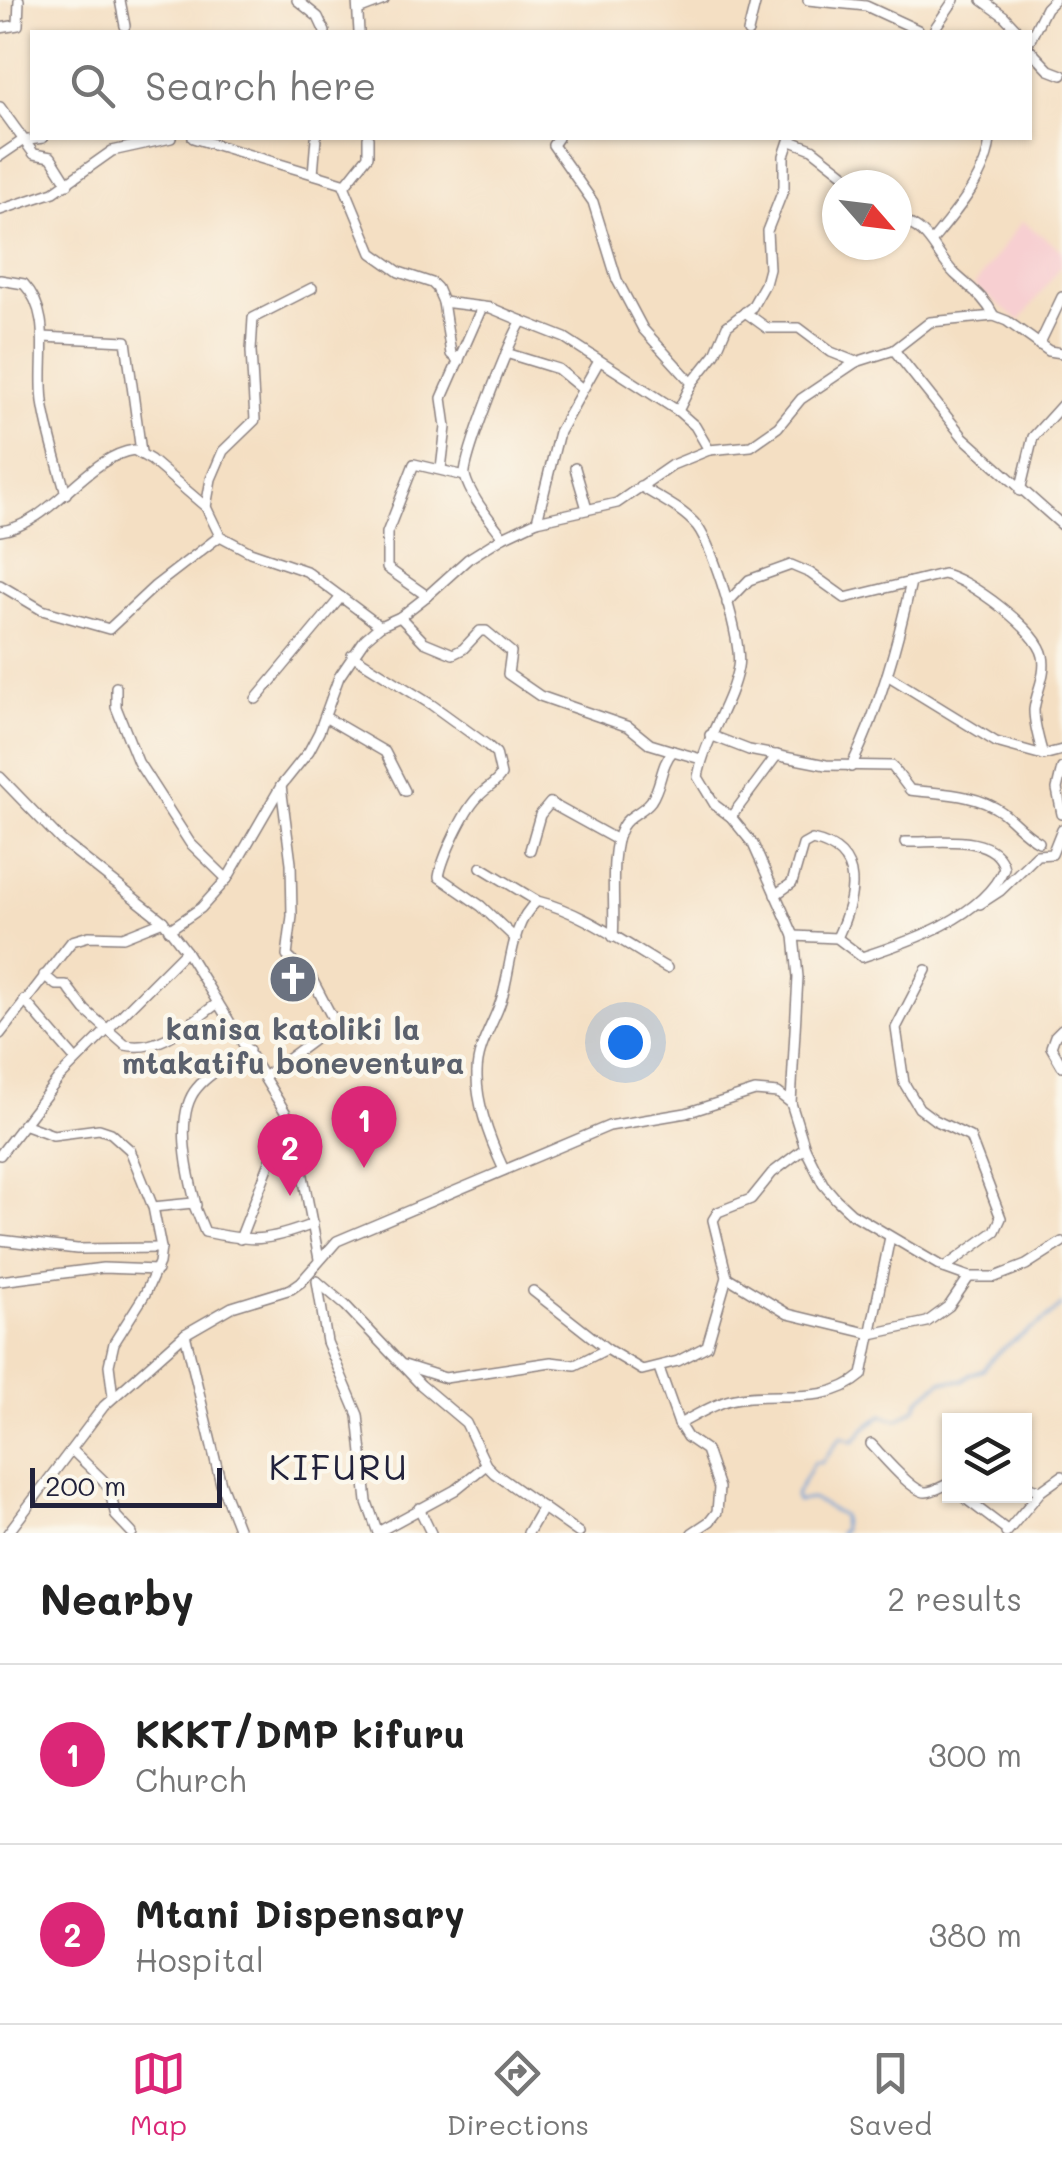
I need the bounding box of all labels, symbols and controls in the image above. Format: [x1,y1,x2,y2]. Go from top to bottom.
search box [30,30,1032,140]
icon: search [65,58,120,113]
text: Search here [145,60,376,110]
north arrow [822,170,912,260]
church icon: kanisa katoliki la mtakatifu boneventura [267,953,319,1005]
place label: kanisa katoliki la mtakatifu boneventura [122,1008,464,1082]
your location [600,1017,651,1068]
pin: 1 [332,1086,396,1168]
pin: 2 [258,1114,322,1196]
map controls [942,1413,1032,1503]
button: layers [942,1413,1032,1503]
district label: KIFURU [269,1443,409,1489]
scale bar [30,1463,222,1508]
text: 200 m [45,1467,126,1503]
text: Nearby [40,1571,194,1626]
text: 2 results [887,1577,1022,1619]
text: KKKT/DMP kifuru [135,1708,465,1758]
text: 1 [65,1733,80,1775]
text: 300 m [928,1733,1022,1775]
text: Church [135,1758,246,1800]
text: Mtani Dispensary [135,1888,465,1938]
text: 2 [64,1913,81,1955]
text: 380 m [928,1913,1022,1955]
text: Hospital [135,1938,264,1980]
tab: Map [130,2046,187,2142]
tab: Directions [447,2046,589,2142]
tab: Saved [849,2046,932,2142]

